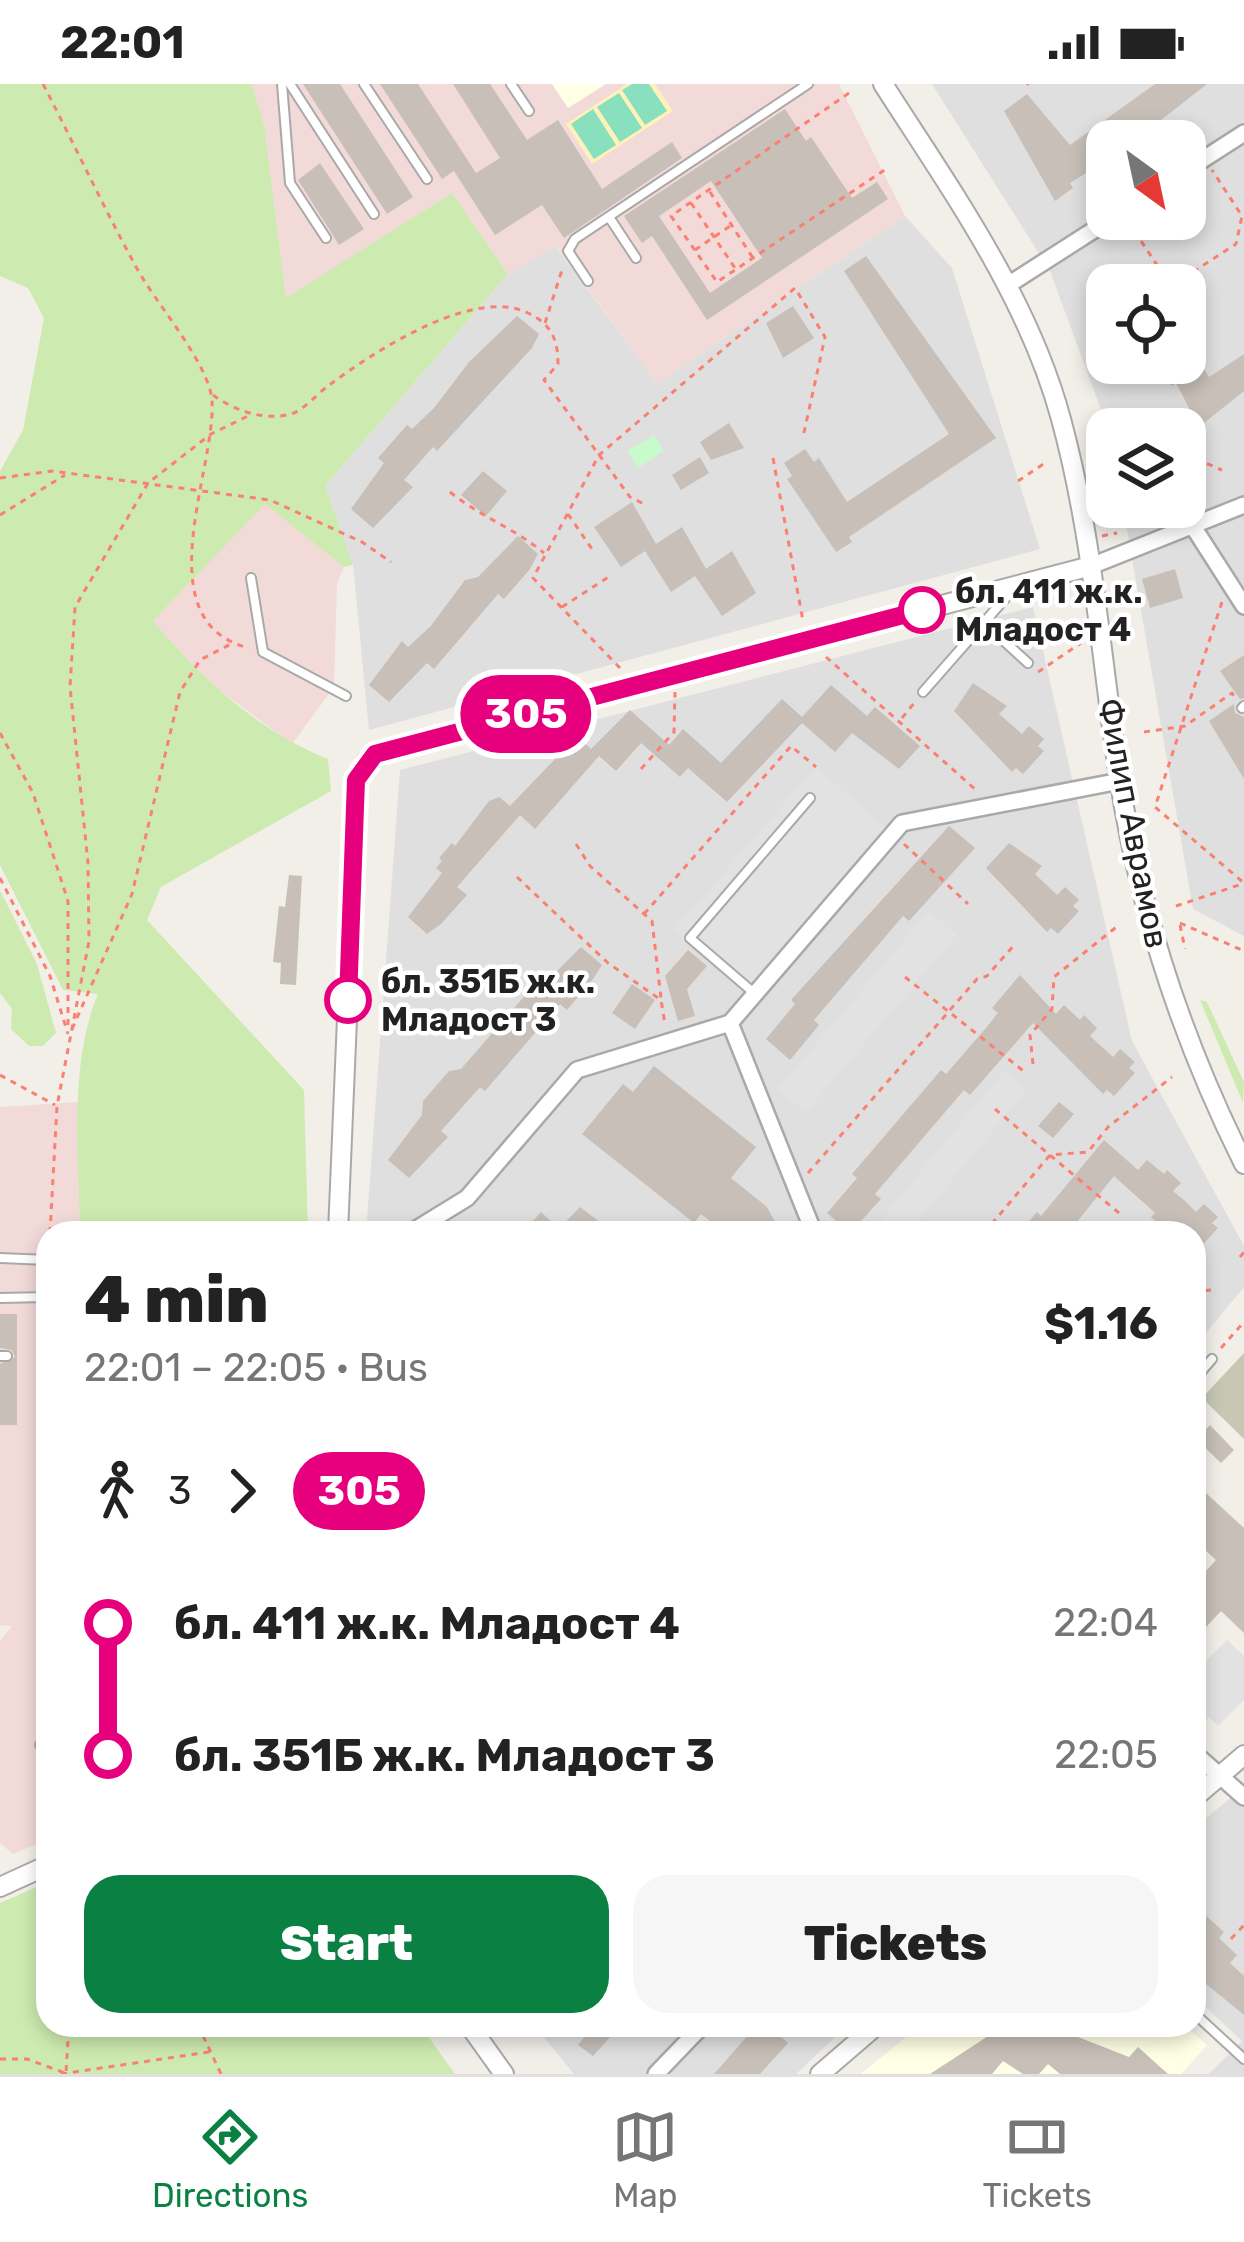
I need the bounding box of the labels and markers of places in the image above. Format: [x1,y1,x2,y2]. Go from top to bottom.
place label: бл. 411 ж.к. Младост 4 [955,572,1143,649]
marker: бл. 411 ж.к. Младост 4 [900,588,944,632]
place label: бл. 351Б ж.к. Младост 3 [381,962,595,1039]
marker: бл. 351Б ж.к. Младост 3 [326,978,370,1022]

